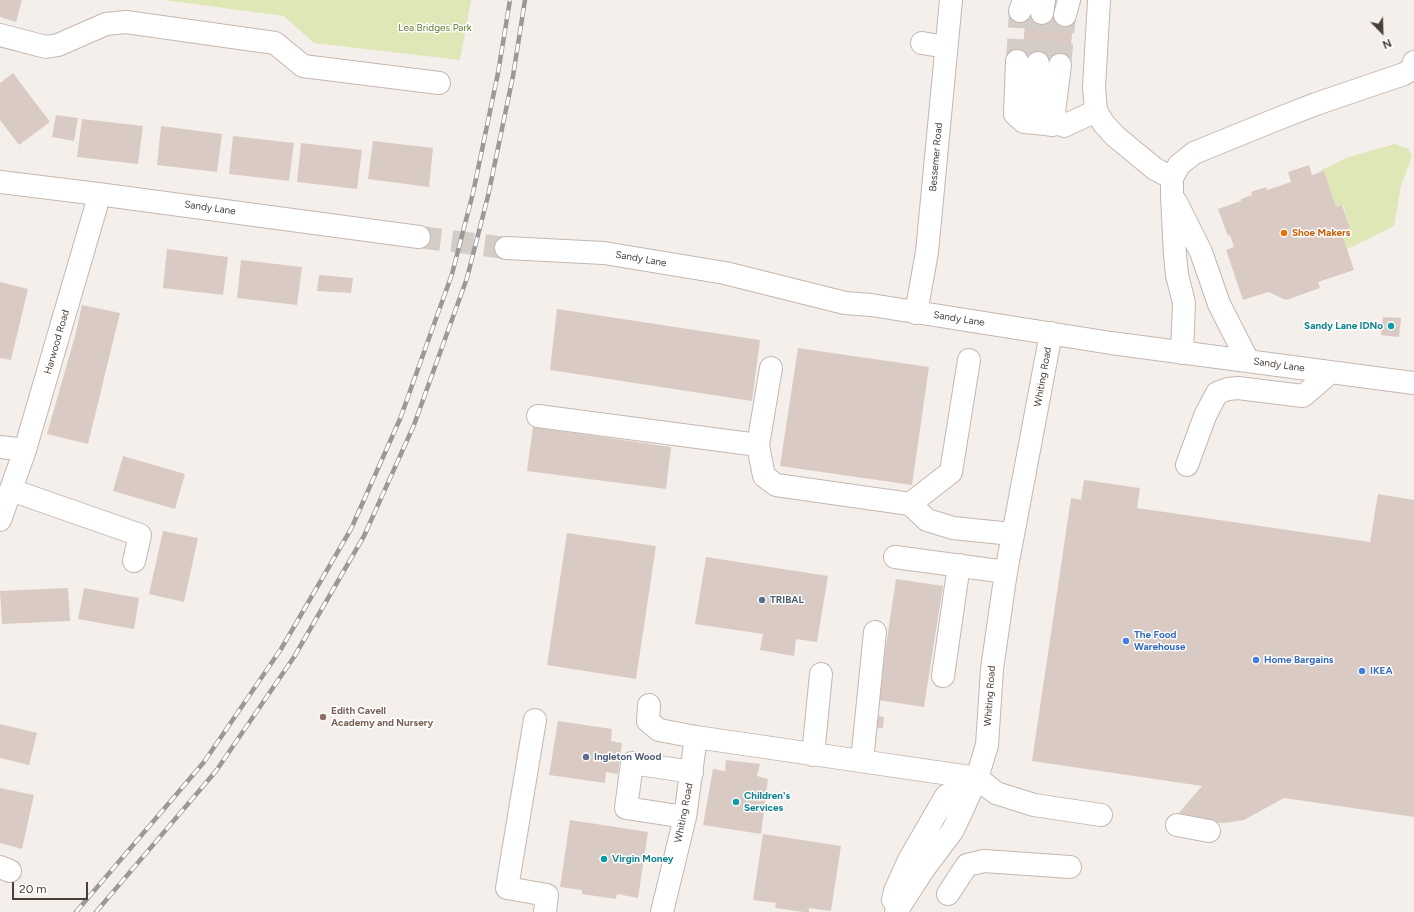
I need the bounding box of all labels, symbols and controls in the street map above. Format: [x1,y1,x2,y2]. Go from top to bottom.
north arrow [1362,12,1402,52]
park label: Lea Bridges Park [398,22,472,34]
text: N [1380,36,1393,51]
street label: Bessemer Road [927,122,945,192]
street label: Sandy Lane [184,198,236,218]
place label: Shoe Makers [1292,227,1351,239]
marker: Shoe Makers [1279,228,1289,238]
street label: Sandy Lane [614,249,668,269]
street label: Harwood Road [42,308,72,376]
street label: Sandy Lane [933,309,985,329]
place label: Sandy Lane IDNo [1304,320,1383,332]
marker: Sandy Lane IDNo [1386,321,1396,331]
street label: Whiting Road [1032,346,1054,408]
street label: Sandy Lane [1253,355,1305,375]
place label: TRIBAL [770,594,804,606]
marker: TRIBAL [757,595,767,605]
place label: The Food Warehouse [1134,629,1185,652]
marker: The Food Warehouse [1121,636,1131,646]
place label: Home Bargains [1264,654,1333,666]
marker: Home Bargains [1251,655,1261,665]
street label: Whiting Road [982,665,998,727]
place label: IKEA [1370,665,1393,677]
marker: IKEA [1357,666,1367,676]
place label: Edith Cavell Academy and Nursery [331,705,433,728]
marker: Edith Cavell Academy and Nursery [318,712,328,722]
place label: Ingleton Wood [594,751,661,763]
marker: Ingleton Wood [581,752,591,762]
street label: Whiting Road [672,782,696,844]
place label: Children's Services [744,790,790,814]
marker: Children's Services [731,797,741,807]
place label: Virgin Money [612,853,673,865]
marker: Virgin Money [599,854,609,864]
scale bar [14,874,90,900]
text: 20 m [19,882,47,896]

